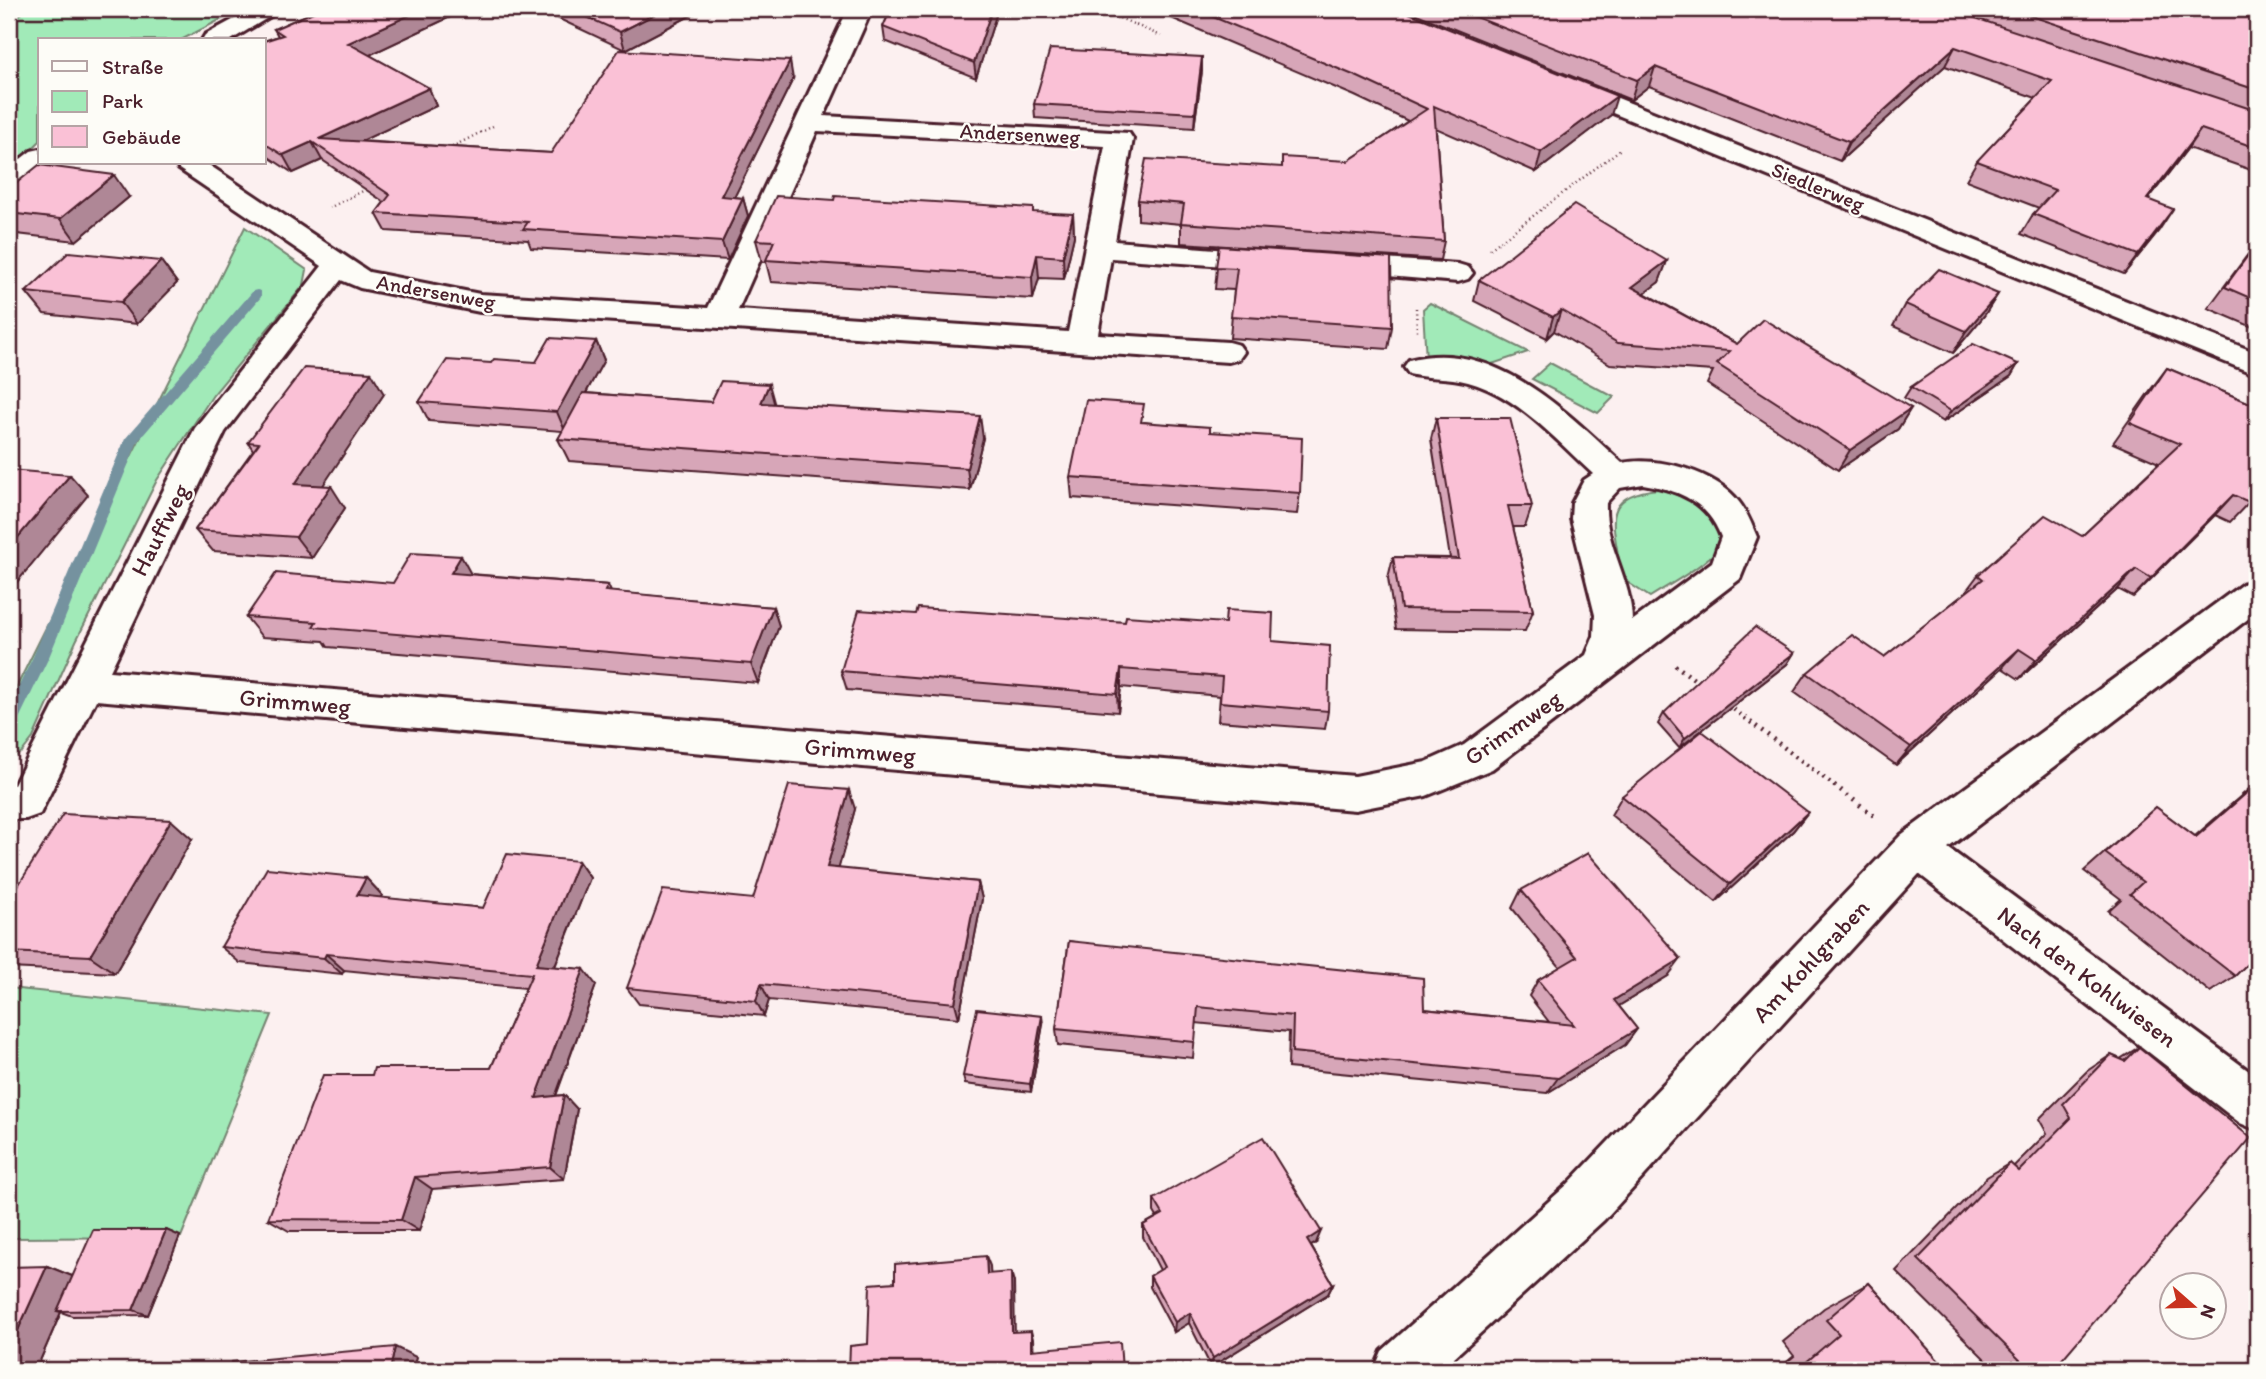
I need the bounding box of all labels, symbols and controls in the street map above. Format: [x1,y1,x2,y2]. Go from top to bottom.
legend [38,38,266,164]
text: Straße [102,54,163,79]
text: Park [102,88,144,113]
street label: Andersenweg [959,118,1081,149]
text: Gebäude [102,124,181,149]
street label: Siedlerweg [1768,157,1869,217]
street label: Andersenweg [375,269,498,314]
street label: Hauffweg [124,478,195,581]
street label: Grimmweg [238,682,353,721]
street label: Grimmweg [1459,683,1567,772]
street label: Grimmweg [803,731,918,770]
street label: Am Kohlgraben [1746,893,1876,1028]
street label: Nach den Kohlwiesen [1992,900,2183,1054]
north arrow [2158,1270,2228,1340]
text: N [2196,1302,2222,1322]

